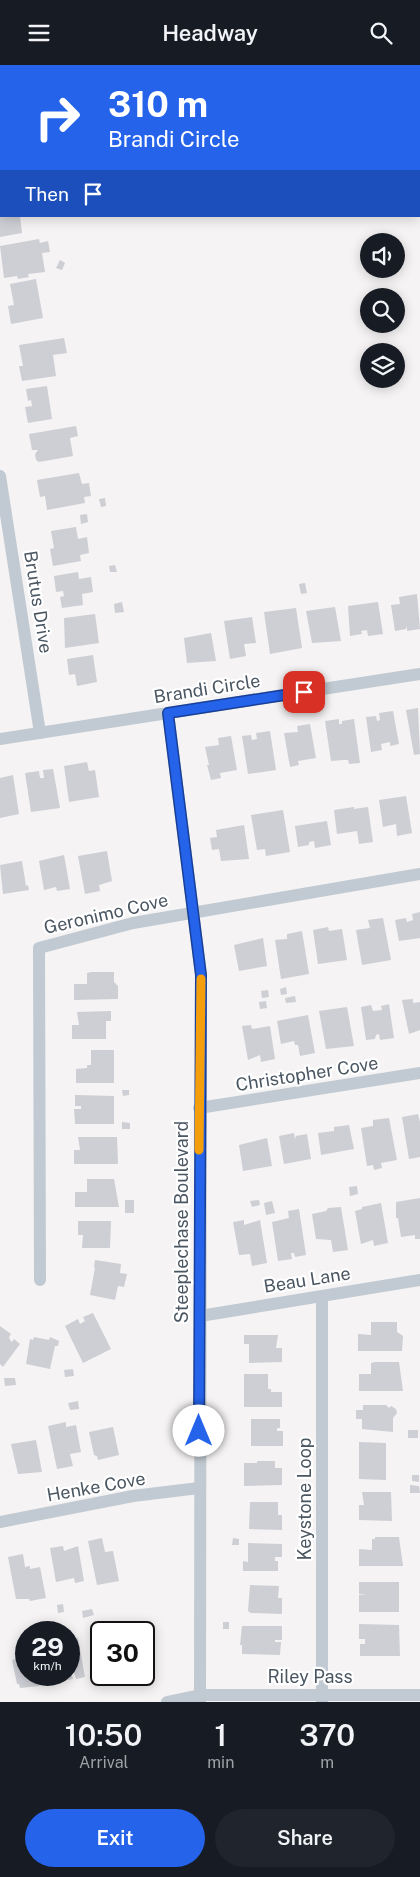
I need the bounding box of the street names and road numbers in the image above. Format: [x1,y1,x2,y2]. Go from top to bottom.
street label: Brutus Drive [20,549,57,655]
street label: Brandi Circle [152,670,262,707]
street label: Geronimo Cove [42,889,170,938]
street label: Christopher Cove [234,1052,380,1095]
street label: Steeplechase Boulevard [171,1121,192,1323]
street label: Beau Lane [262,1262,352,1297]
street label: Keystone Loop [294,1437,315,1561]
street label: Henke Cove [45,1467,147,1506]
street label: Riley Pass [268,1666,353,1687]

